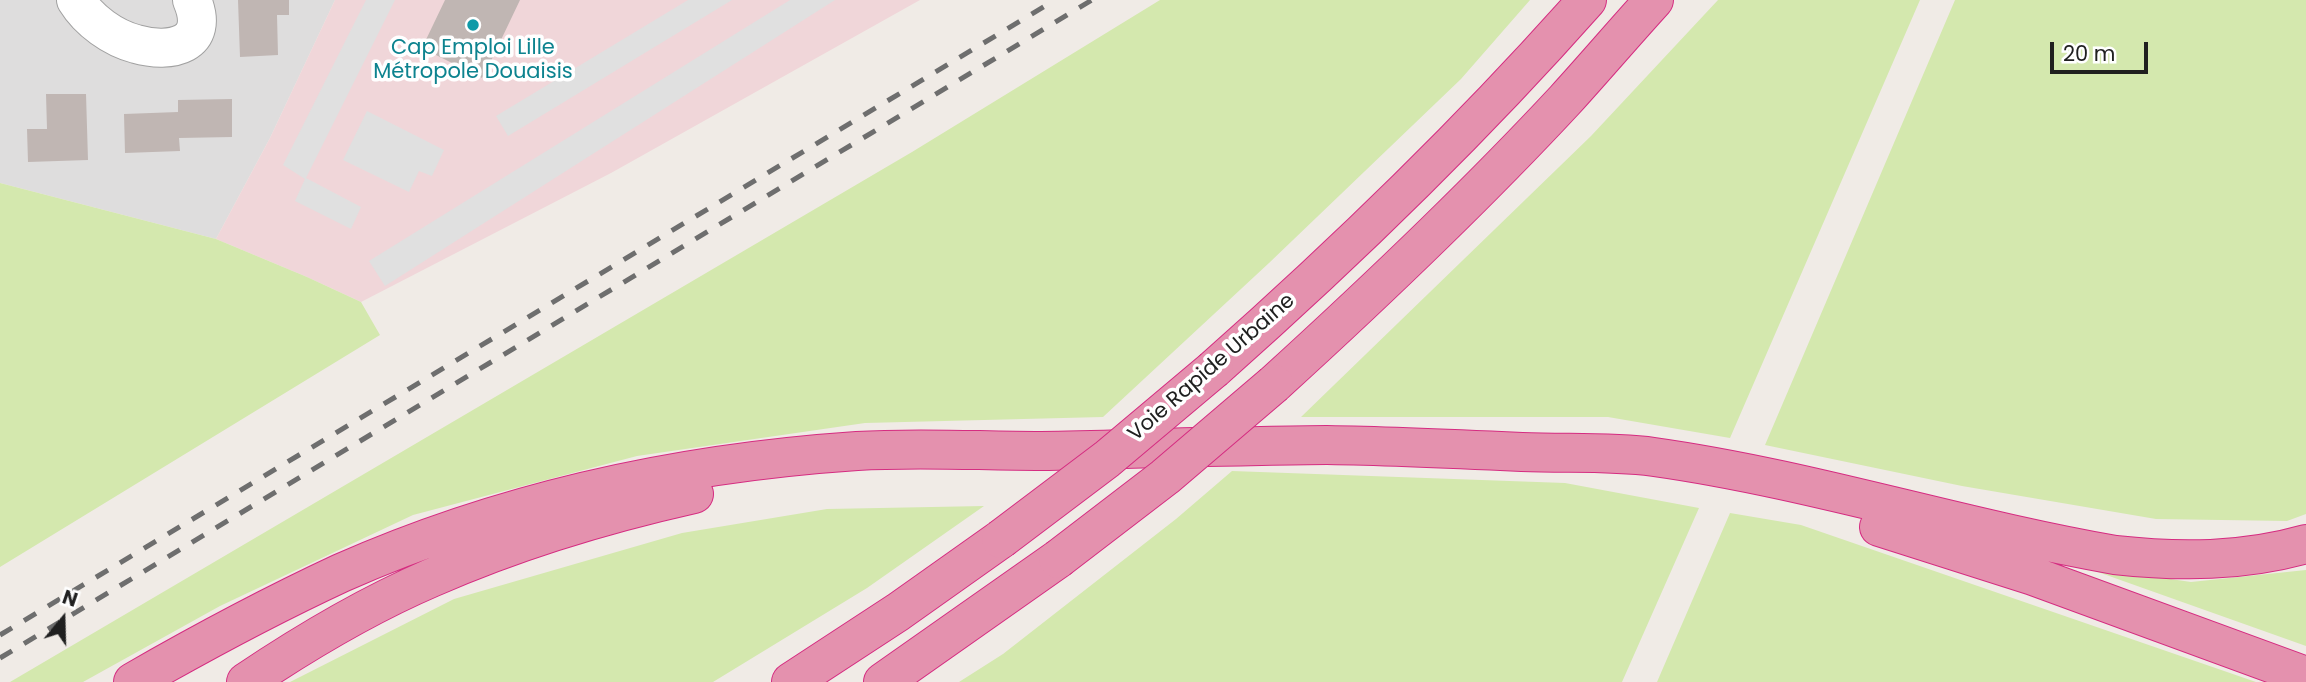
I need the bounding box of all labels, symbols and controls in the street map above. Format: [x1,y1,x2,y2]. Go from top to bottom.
marker: Cap Emploi Lille Métropole Douaisis [465,17,481,33]
scale bar [2054,28,2152,72]
place label: Cap Emploi Lille Métropole Douaisis [373,36,573,86]
text: 20 m [2063,39,2116,68]
street label: Voie Rapide Urbaine [1124,289,1300,447]
north arrow [28,584,98,654]
text: N [59,584,81,614]

